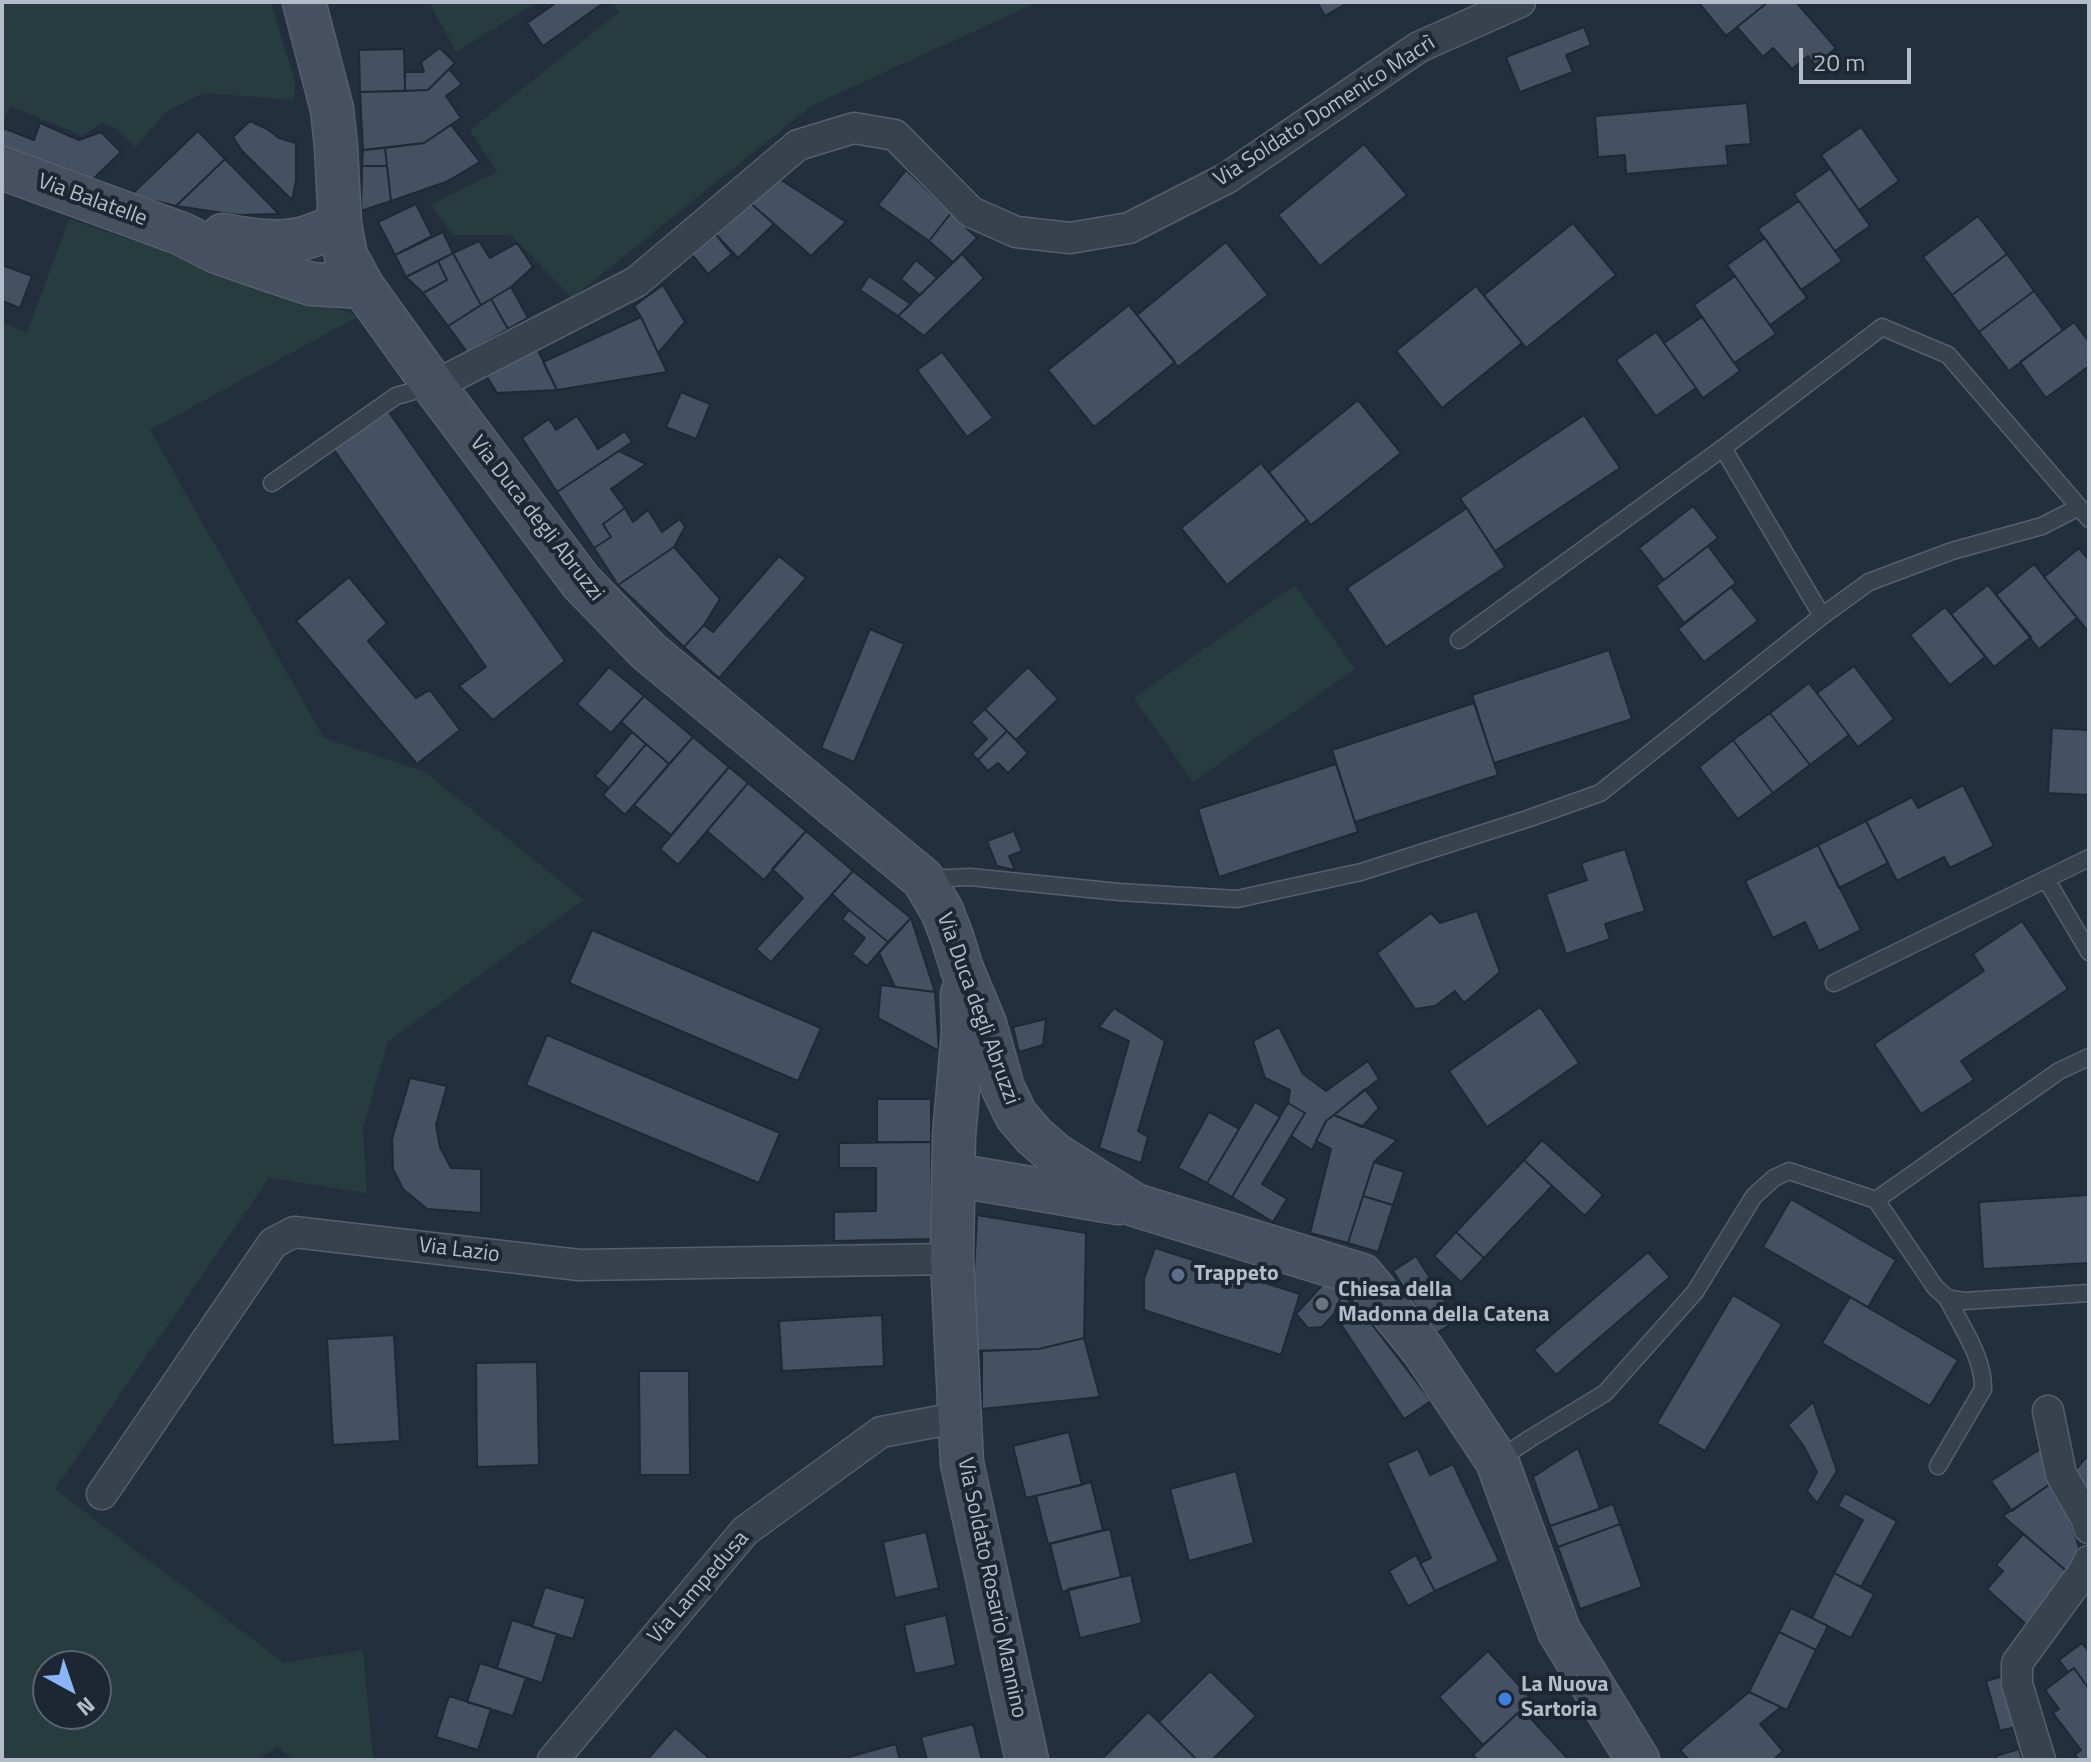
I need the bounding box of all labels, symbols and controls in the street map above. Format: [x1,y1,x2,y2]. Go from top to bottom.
street label: Via Soldato Domenico Macrì [1209,31,1441,193]
scale bar [1803,32,1915,82]
text: 20 m [1813,44,1865,80]
street label: Via Balatelle [34,169,150,233]
street label: Via Duca degli Abruzzi [463,431,609,607]
street label: Via Duca degli Abruzzi [930,909,1024,1109]
street label: Via Lazio [417,1233,501,1269]
place label: Trappeto [1194,1262,1279,1288]
marker: Trappeto [1169,1266,1187,1284]
place label: Chiesa della Madonna della Catena [1338,1278,1549,1330]
marker: Chiesa della Madonna della Catena [1313,1295,1331,1313]
street label: Via Soldato Rosario Mannino [950,1455,1032,1721]
street label: Via Lampedusa [643,1526,755,1650]
north arrow [32,1650,112,1730]
place label: La Nuova Sartoria [1521,1673,1608,1724]
text: N [69,1689,103,1725]
marker: La Nuova Sartoria [1496,1690,1514,1708]

